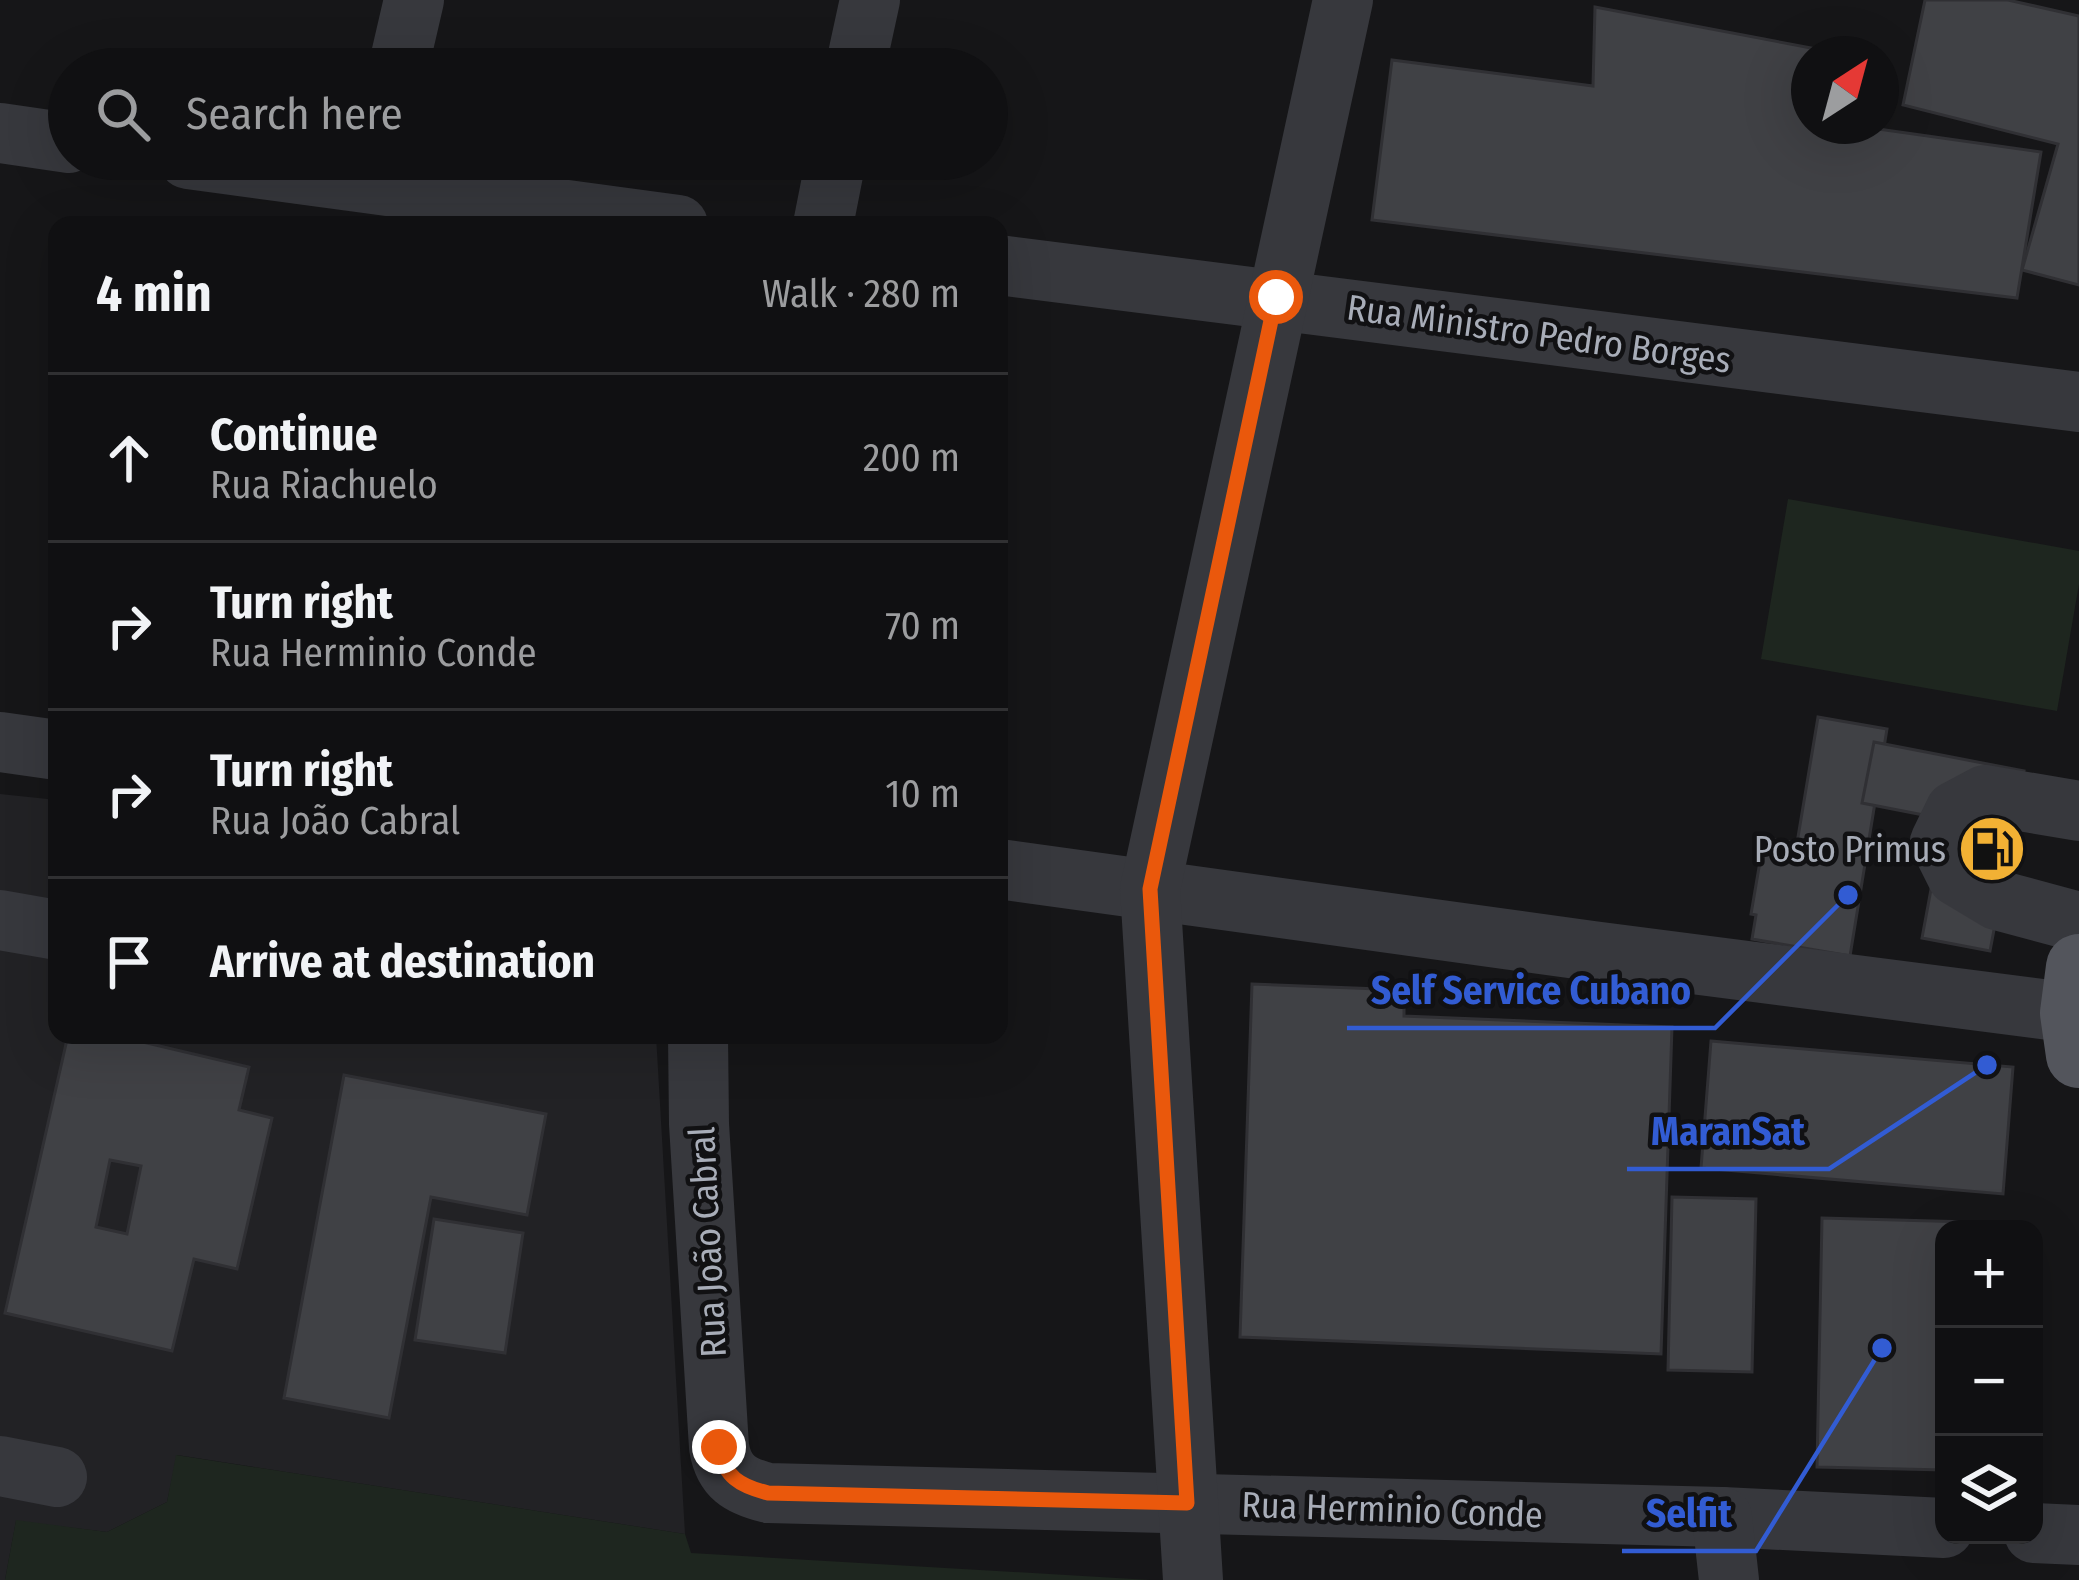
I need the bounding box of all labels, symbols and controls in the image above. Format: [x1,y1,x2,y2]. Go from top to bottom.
north arrow [1791,36,1899,144]
search box [48,48,1008,180]
icon: search [90,81,156,147]
text: Search here [186,87,403,141]
text: 4 min [96,263,212,325]
route start [1249,270,1303,324]
text: Walk · 280 m [762,271,960,317]
street label: Rua Ministro Pedro Borges [1344,285,1734,383]
text: Continue [210,408,378,462]
icon: ahead [96,425,162,491]
text: 200 m [863,435,960,481]
text: Rua Riachuelo [210,462,438,508]
text: Turn right [210,576,393,630]
icon: right [96,593,162,659]
text: 70 m [885,603,960,649]
text: Rua Herminio Conde [210,630,537,676]
text: Turn right [210,744,393,798]
icon: right [96,761,162,827]
text: 10 m [885,771,960,817]
text: Rua João Cabral [210,798,460,844]
fuel station icon: Posto Primus [1957,814,2027,884]
place label: Posto Primus [1754,828,1946,872]
icon: arrive [96,929,162,995]
text: Arrive at destination [210,935,595,989]
callout: Self Service Cubano [1347,953,1715,1028]
text: Self Service Cubano [1371,968,1691,1014]
callout: MaranSat [1627,1094,1829,1169]
text: MaranSat [1651,1109,1806,1155]
street label: Rua João Cabral [680,1125,736,1358]
map controls [1935,1220,2043,1544]
button: + [1935,1220,2043,1328]
button: − [1935,1328,2043,1436]
route end [692,1420,746,1474]
button: layers [1935,1436,2043,1544]
callout: Selfit [1622,1476,1756,1551]
street label: Rua Herminio Conde [1241,1483,1543,1537]
text: Selfit [1646,1491,1733,1537]

